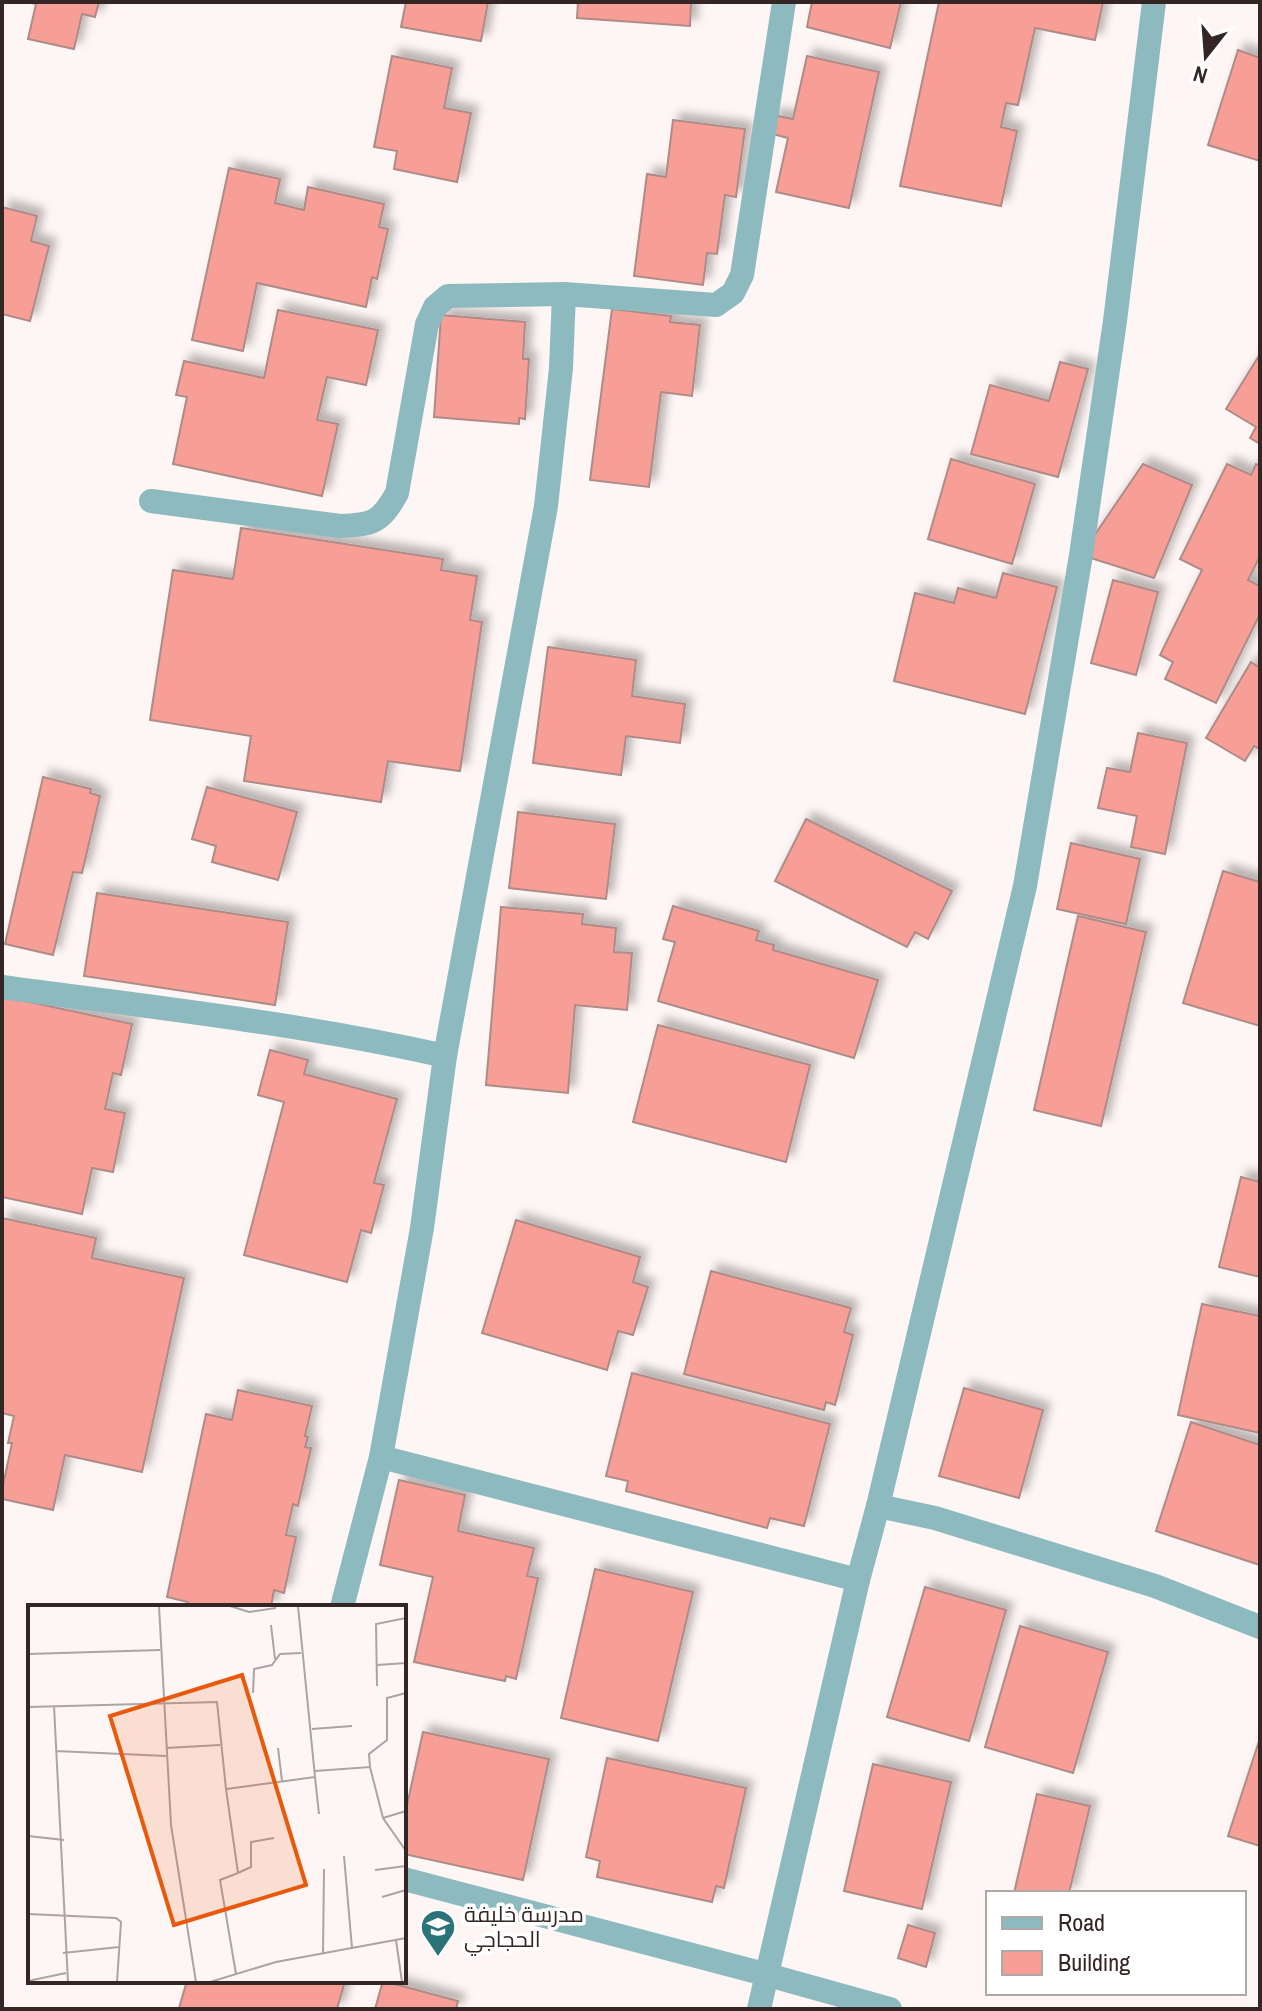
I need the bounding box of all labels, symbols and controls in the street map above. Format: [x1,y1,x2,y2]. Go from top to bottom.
north arrow [1166,16,1246,96]
text: N [1190,59,1211,91]
inset map [28,1605,406,1983]
legend [986,1891,1246,1995]
place label: مدرسة خليفة الحجاجي [464,1899,584,1956]
text: Road [1058,1906,1105,1938]
school or university icon: مدرسة خليفة الحجاجي [419,1908,457,1958]
text: Building [1058,1946,1130,1978]

